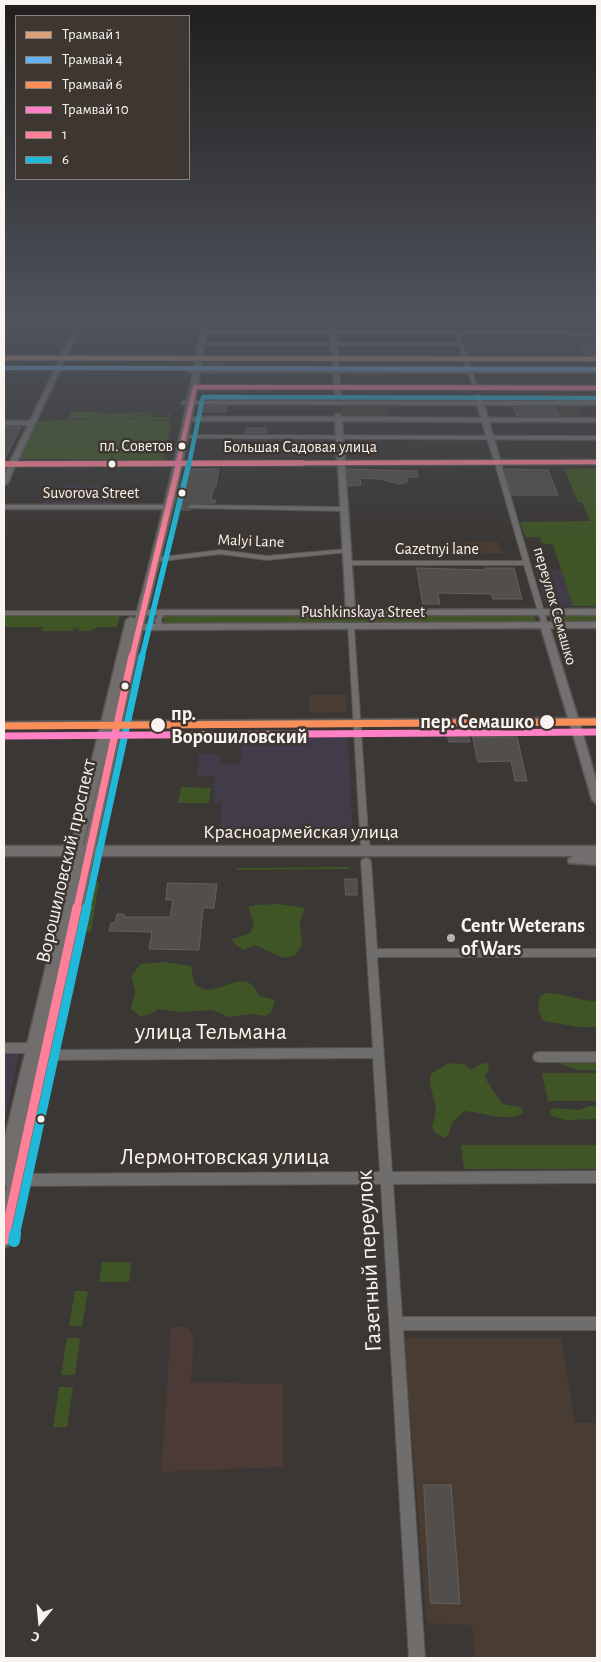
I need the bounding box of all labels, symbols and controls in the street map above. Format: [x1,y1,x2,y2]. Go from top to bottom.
legend [15,15,190,180]
text: Трамвай 1 [62,27,121,42]
text: Трамвай 4 [62,52,123,67]
text: Трамвай 6 [62,77,123,92]
text: Трамвай 10 [62,102,129,117]
text: 1 [62,127,67,142]
text: 6 [62,152,69,167]
place label: пл. Советов [99,436,173,456]
street label: Большая Садовая улица [223,437,377,457]
marker: пл. Советов [177,441,187,451]
unlabelled marker [107,459,117,469]
street label: Suvorova Street [43,483,139,503]
unlabelled marker [177,488,187,498]
street label: Malyi Lane [217,530,285,552]
street label: Gazetnyi lane [395,539,479,559]
street label: переулок Семашко [529,545,581,667]
street label: Pushkinskaya Street [301,602,425,622]
unlabelled marker [120,681,130,691]
place label: пр. Ворошиловский [171,702,308,749]
place label: пер. Семашко [420,710,534,734]
marker: пер. Семашко [538,713,556,731]
marker: пр. Ворошиловский [149,716,167,734]
street label: Ворошиловский проспект [31,757,101,965]
street label: Красноармейская улица [203,820,399,844]
place label: Centr Weterans of Wars [461,914,585,961]
marker: Centr Weterans of Wars [445,932,457,944]
street label: улица Тельмана [135,1018,287,1046]
unlabelled marker [36,1114,46,1124]
street label: Лермонтовская улица [120,1143,330,1171]
street label: Газетный переулок [350,1169,388,1353]
north arrow [15,1597,65,1647]
text: С [30,1629,41,1644]

